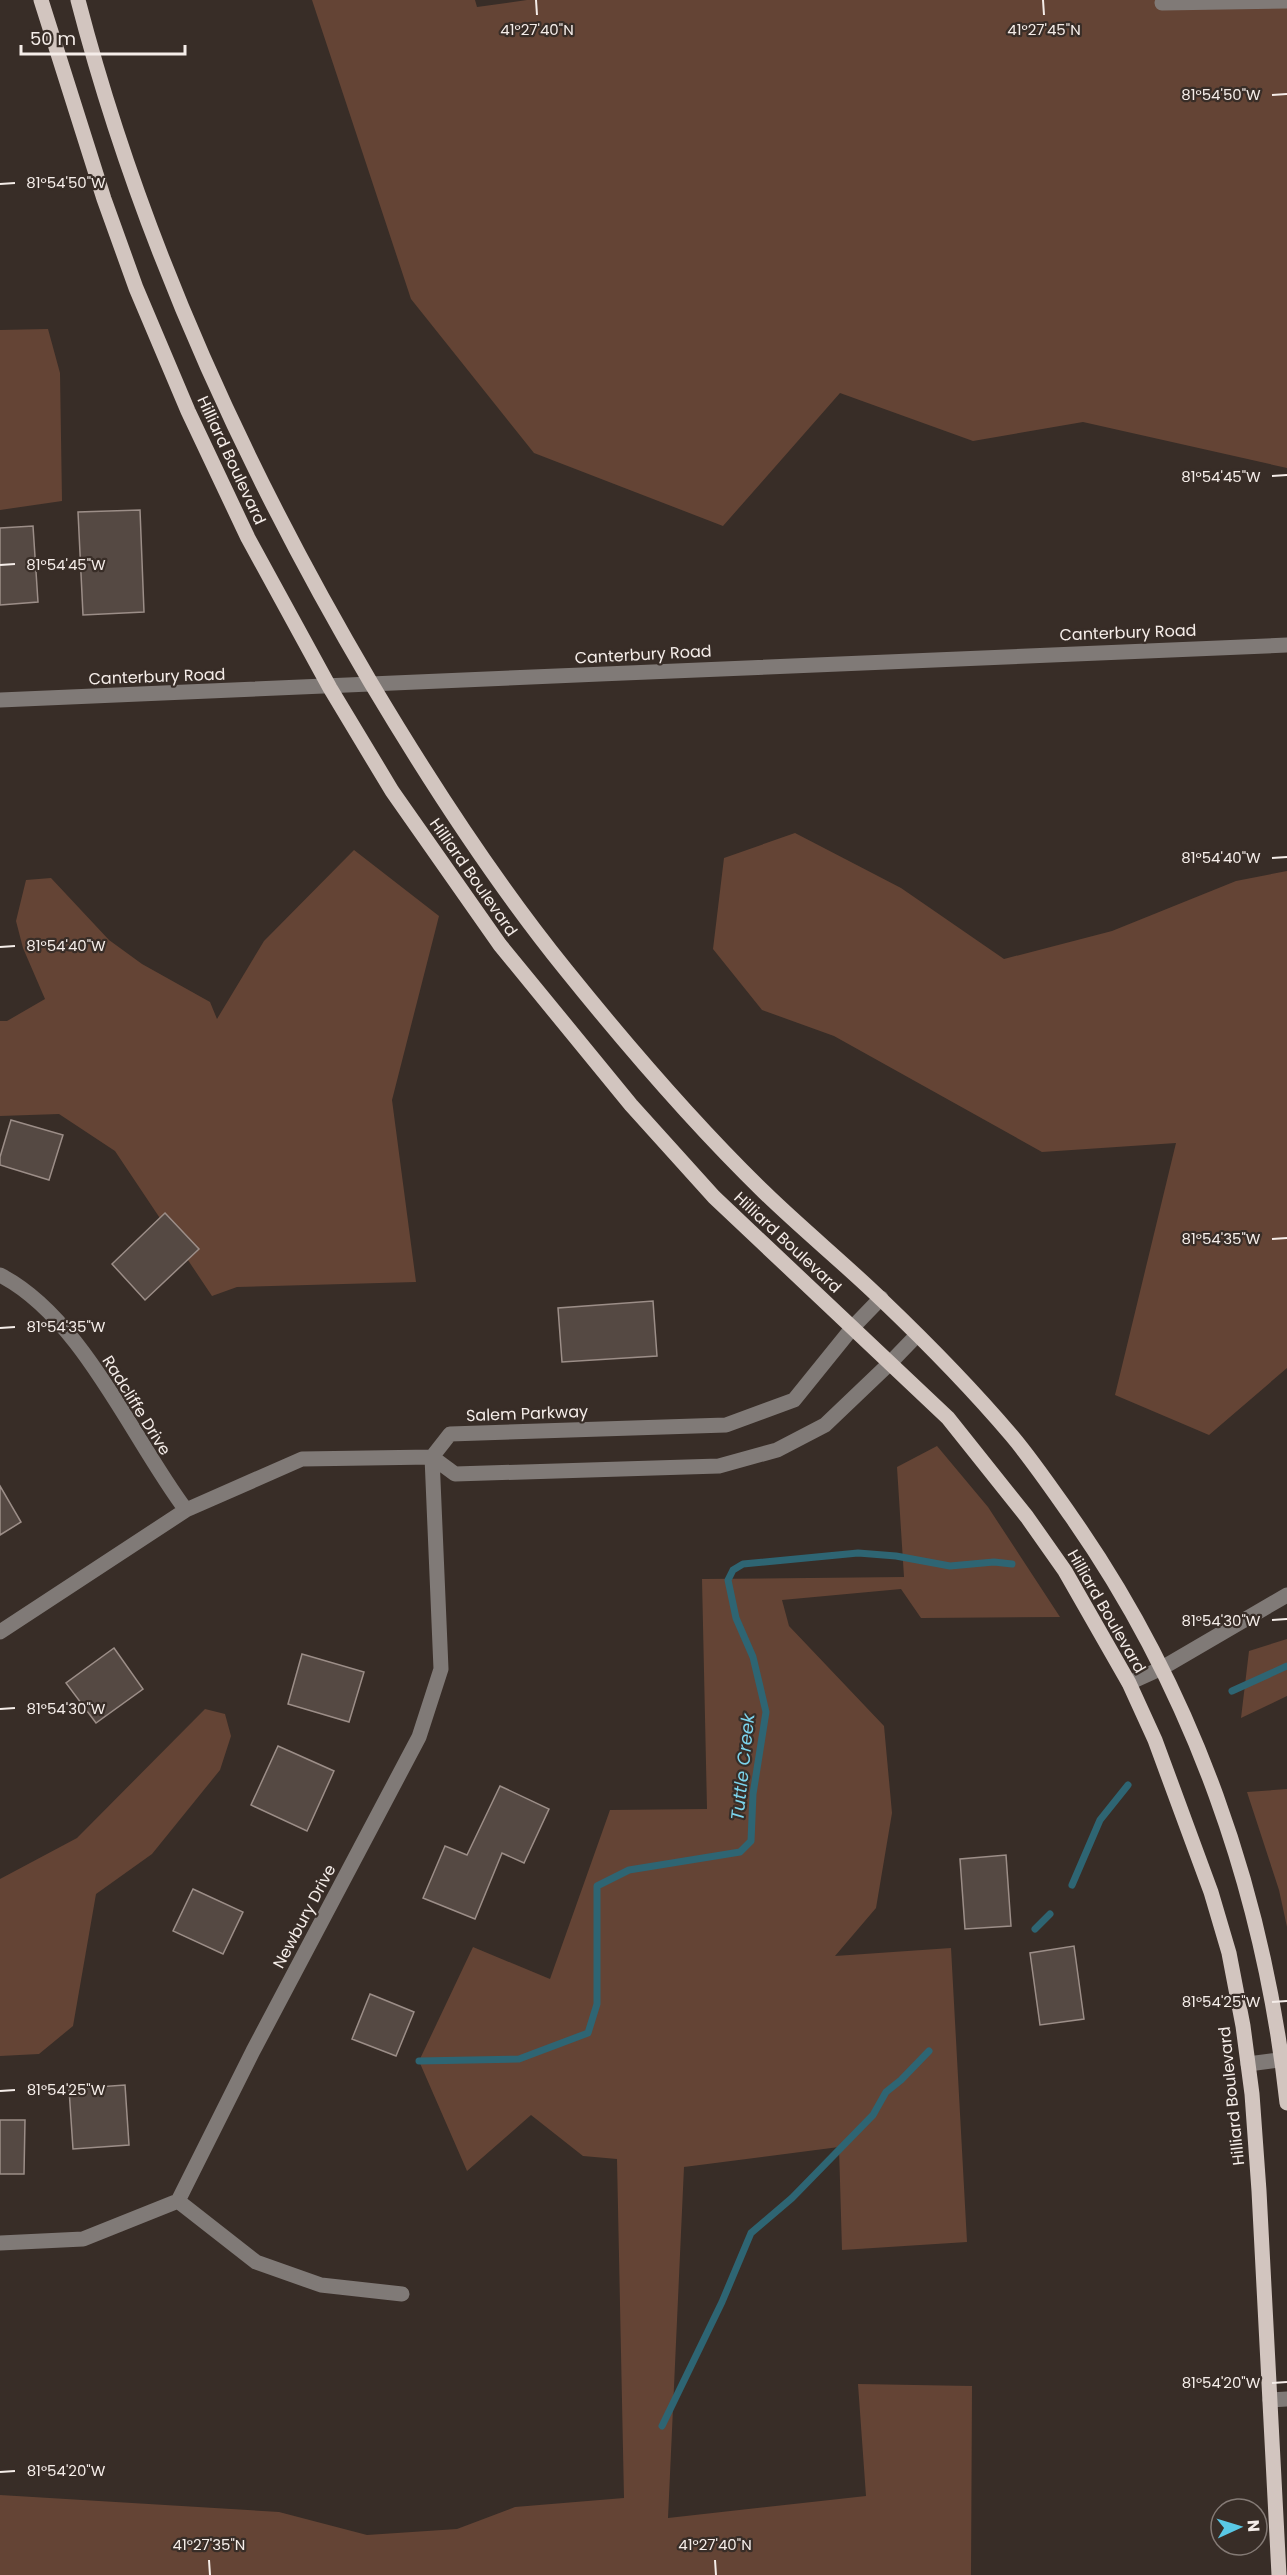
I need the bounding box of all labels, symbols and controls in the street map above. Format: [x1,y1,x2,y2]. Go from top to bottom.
scale bar [21,18,184,56]
text: 41°27'40"N [500,19,574,40]
text: 41°27'45"N [1007,19,1081,40]
text: 50 m [30,26,76,51]
text: 81°54'50"W [1181,84,1261,105]
text: 81°54'50"W [26,172,106,193]
street label: Hilliard Boulevard [192,392,271,528]
text: 81°54'45"W [1181,466,1261,487]
text: 81°54'45"W [26,554,106,575]
street label: Canterbury Road [1059,619,1197,646]
street label: Canterbury Road [574,639,712,670]
street label: Canterbury Road [88,663,226,690]
street label: Hilliard Boulevard [424,814,523,941]
text: 81°54'40"W [1181,847,1261,868]
text: 81°54'40"W [26,935,106,956]
street label: Hilliard Boulevard [729,1186,846,1298]
text: 81°54'35"W [1182,1228,1261,1249]
text: 81°54'35"W [27,1316,106,1337]
street label: Radcliffe Drive [97,1351,177,1460]
street label: Salem Parkway [466,1400,588,1427]
street label: Hilliard Boulevard [1062,1545,1151,1677]
text: 81°54'30"W [1182,1610,1261,1631]
text: 81°54'30"W [27,1698,106,1719]
water label: Tuttle Creek [724,1711,761,1822]
street label: Newbury Drive [267,1860,342,1972]
text: 81°54'25"W [1182,1991,1261,2012]
street label: Hilliard Boulevard [1213,2025,1250,2166]
text: 81°54'25"W [27,2079,106,2100]
text: 81°54'20"W [1182,2372,1261,2393]
text: 81°54'20"W [27,2460,106,2481]
north arrow [1209,2497,1269,2557]
text: N [1242,2519,1265,2533]
text: 41°27'35"N [173,2534,245,2555]
text: 41°27'40"N [678,2534,752,2555]

